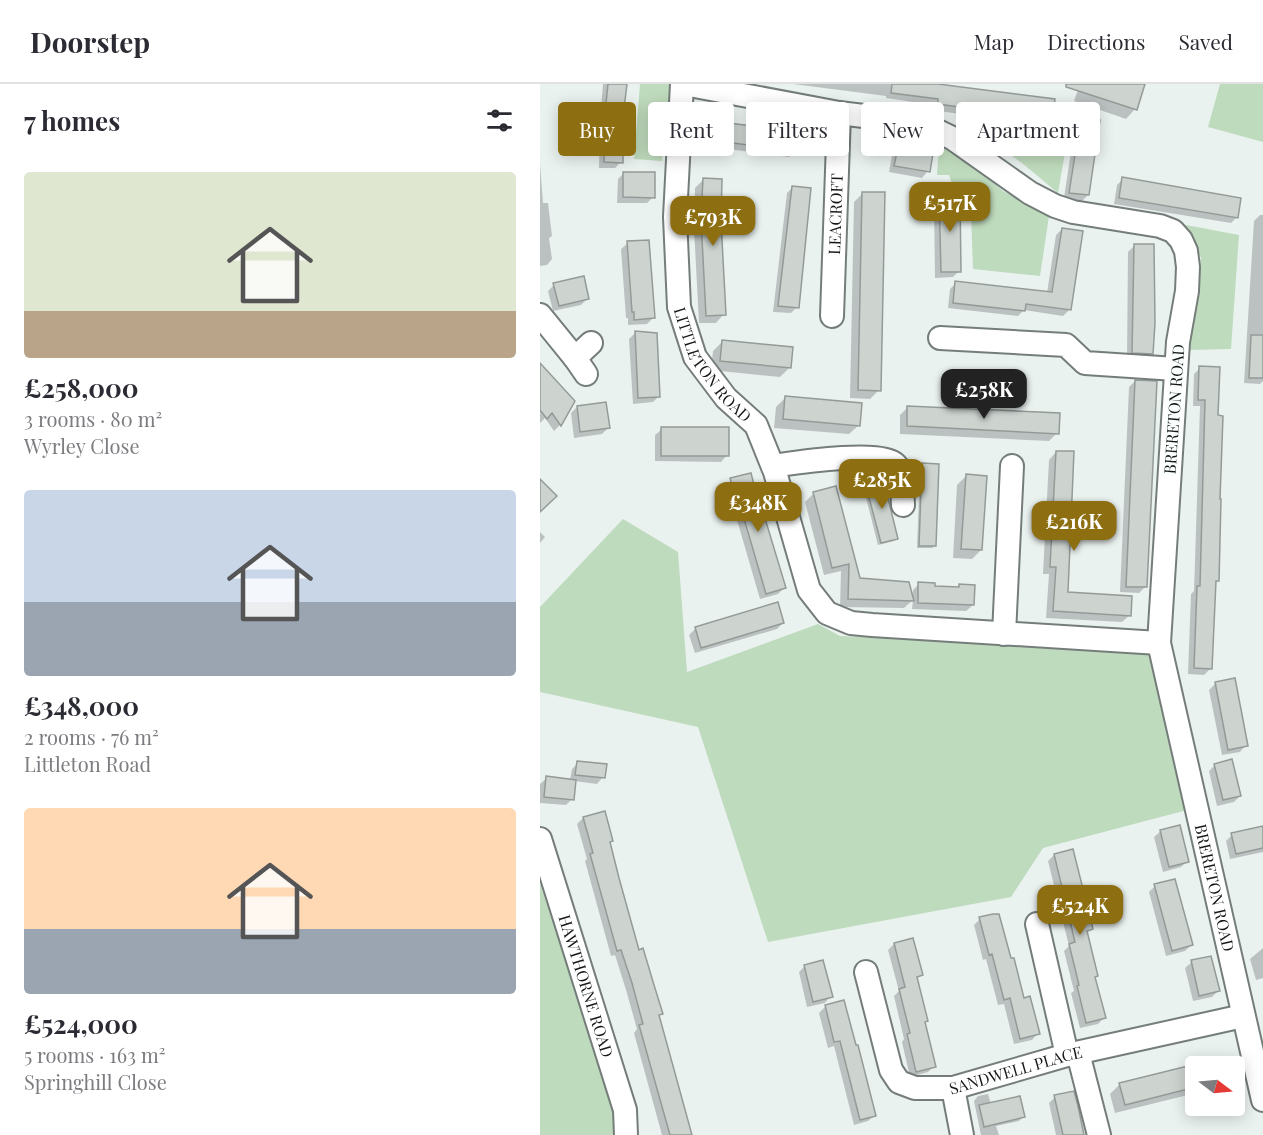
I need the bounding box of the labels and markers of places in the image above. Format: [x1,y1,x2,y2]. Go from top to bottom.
pin: £517K [908,182,992,233]
pin: £793K [671,196,755,247]
pin: £258K [942,369,1026,420]
pin: £285K [840,459,924,510]
pin: £348K [716,482,800,533]
pin: £216K [1032,501,1116,552]
pin: £524K [1038,885,1122,936]

